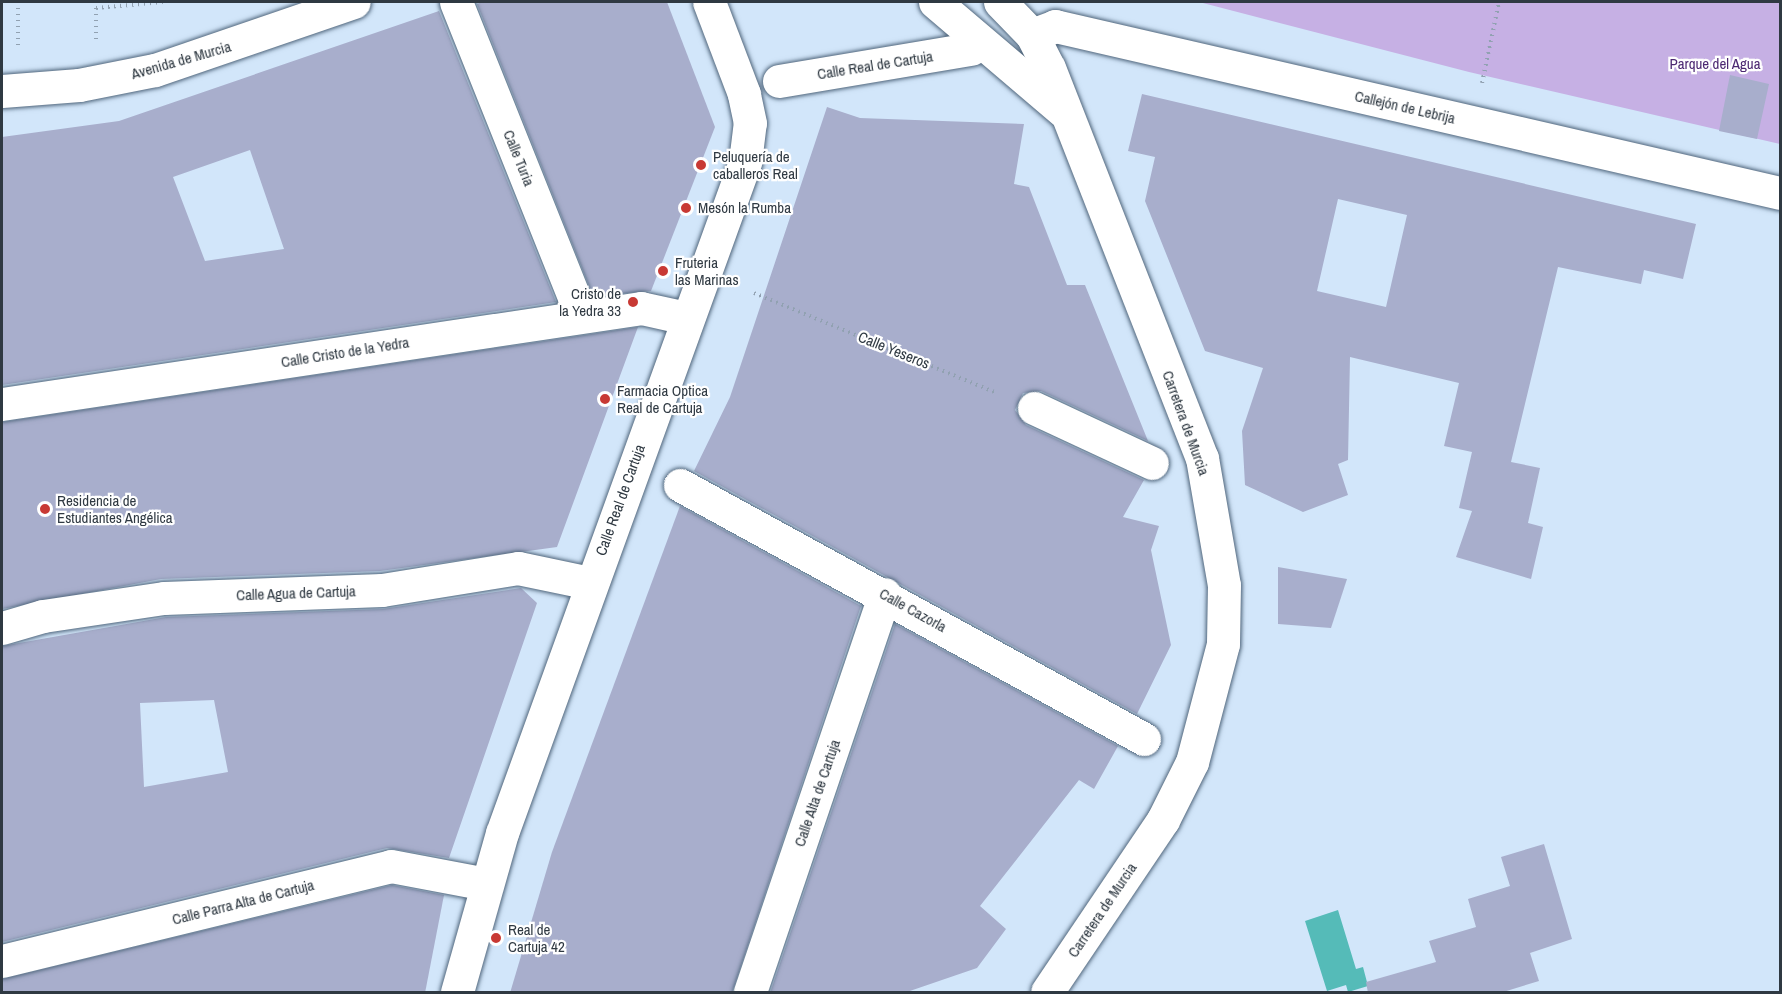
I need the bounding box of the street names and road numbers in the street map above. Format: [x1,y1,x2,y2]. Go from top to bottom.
street label: Avenida de Murcia [129,37,233,83]
street label: Calle Real de Cartuja [816,47,934,83]
street label: Callejón de Lebrija [1353,87,1457,127]
street label: Calle Turia [500,127,538,189]
street label: Calle Yeseros [856,327,932,373]
street label: Calle Cristo de la Yedra [280,333,410,371]
street label: Carretera de Murcia [1159,368,1213,478]
street label: Calle Real de Cartuja [592,442,648,558]
street label: Calle Agua de Cartuja [236,582,356,604]
street label: Calle Cazorla [876,584,950,636]
street label: Calle Alta de Cartuja [790,737,844,849]
street label: Carretera de Murcia [1064,859,1140,961]
street label: Calle Parra Alta de Cartuja [170,876,316,928]

